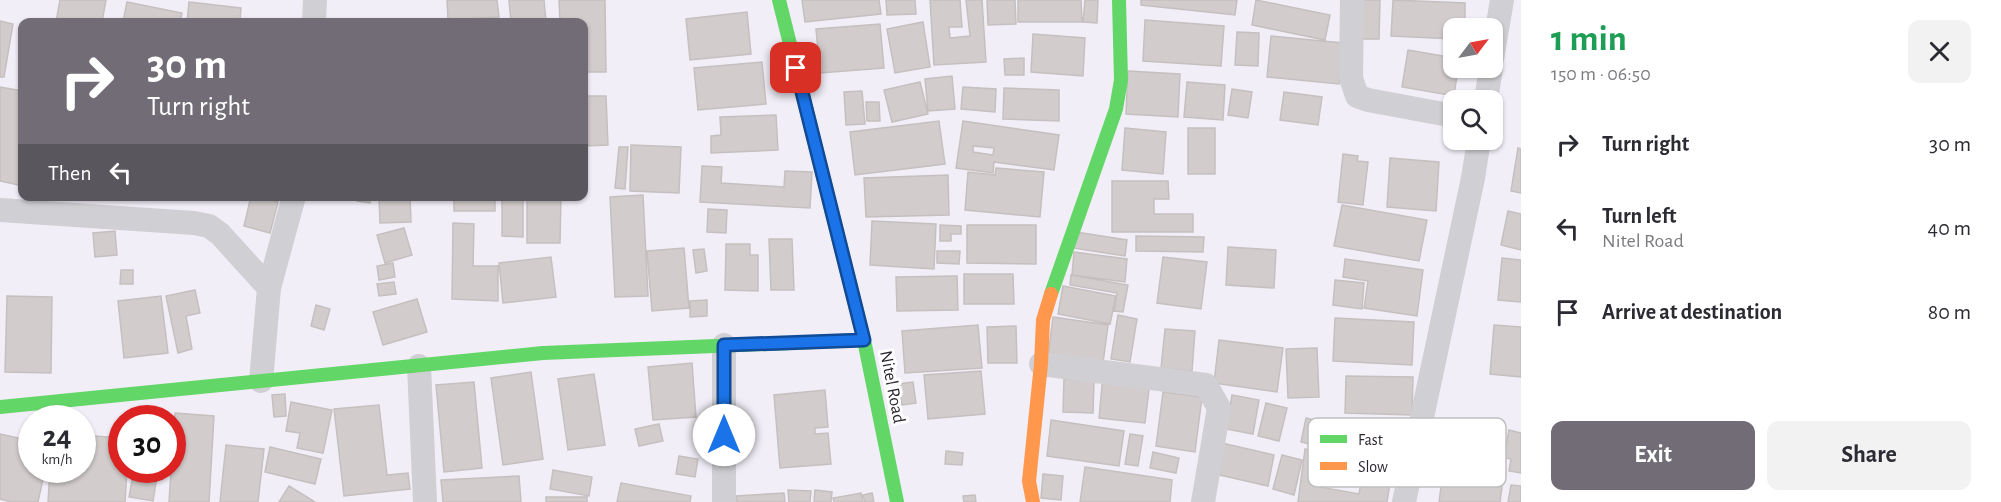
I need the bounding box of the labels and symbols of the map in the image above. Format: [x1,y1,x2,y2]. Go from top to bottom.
north arrow [1443,18,1503,78]
pin [770,42,821,93]
street label: Nitel Road [876,349,908,425]
position arrow [692,403,756,467]
speed limit sign: 30 [108,405,186,483]
legend [1308,418,1506,487]
text: Fast [1358,432,1383,448]
text: Slow [1358,459,1388,475]

